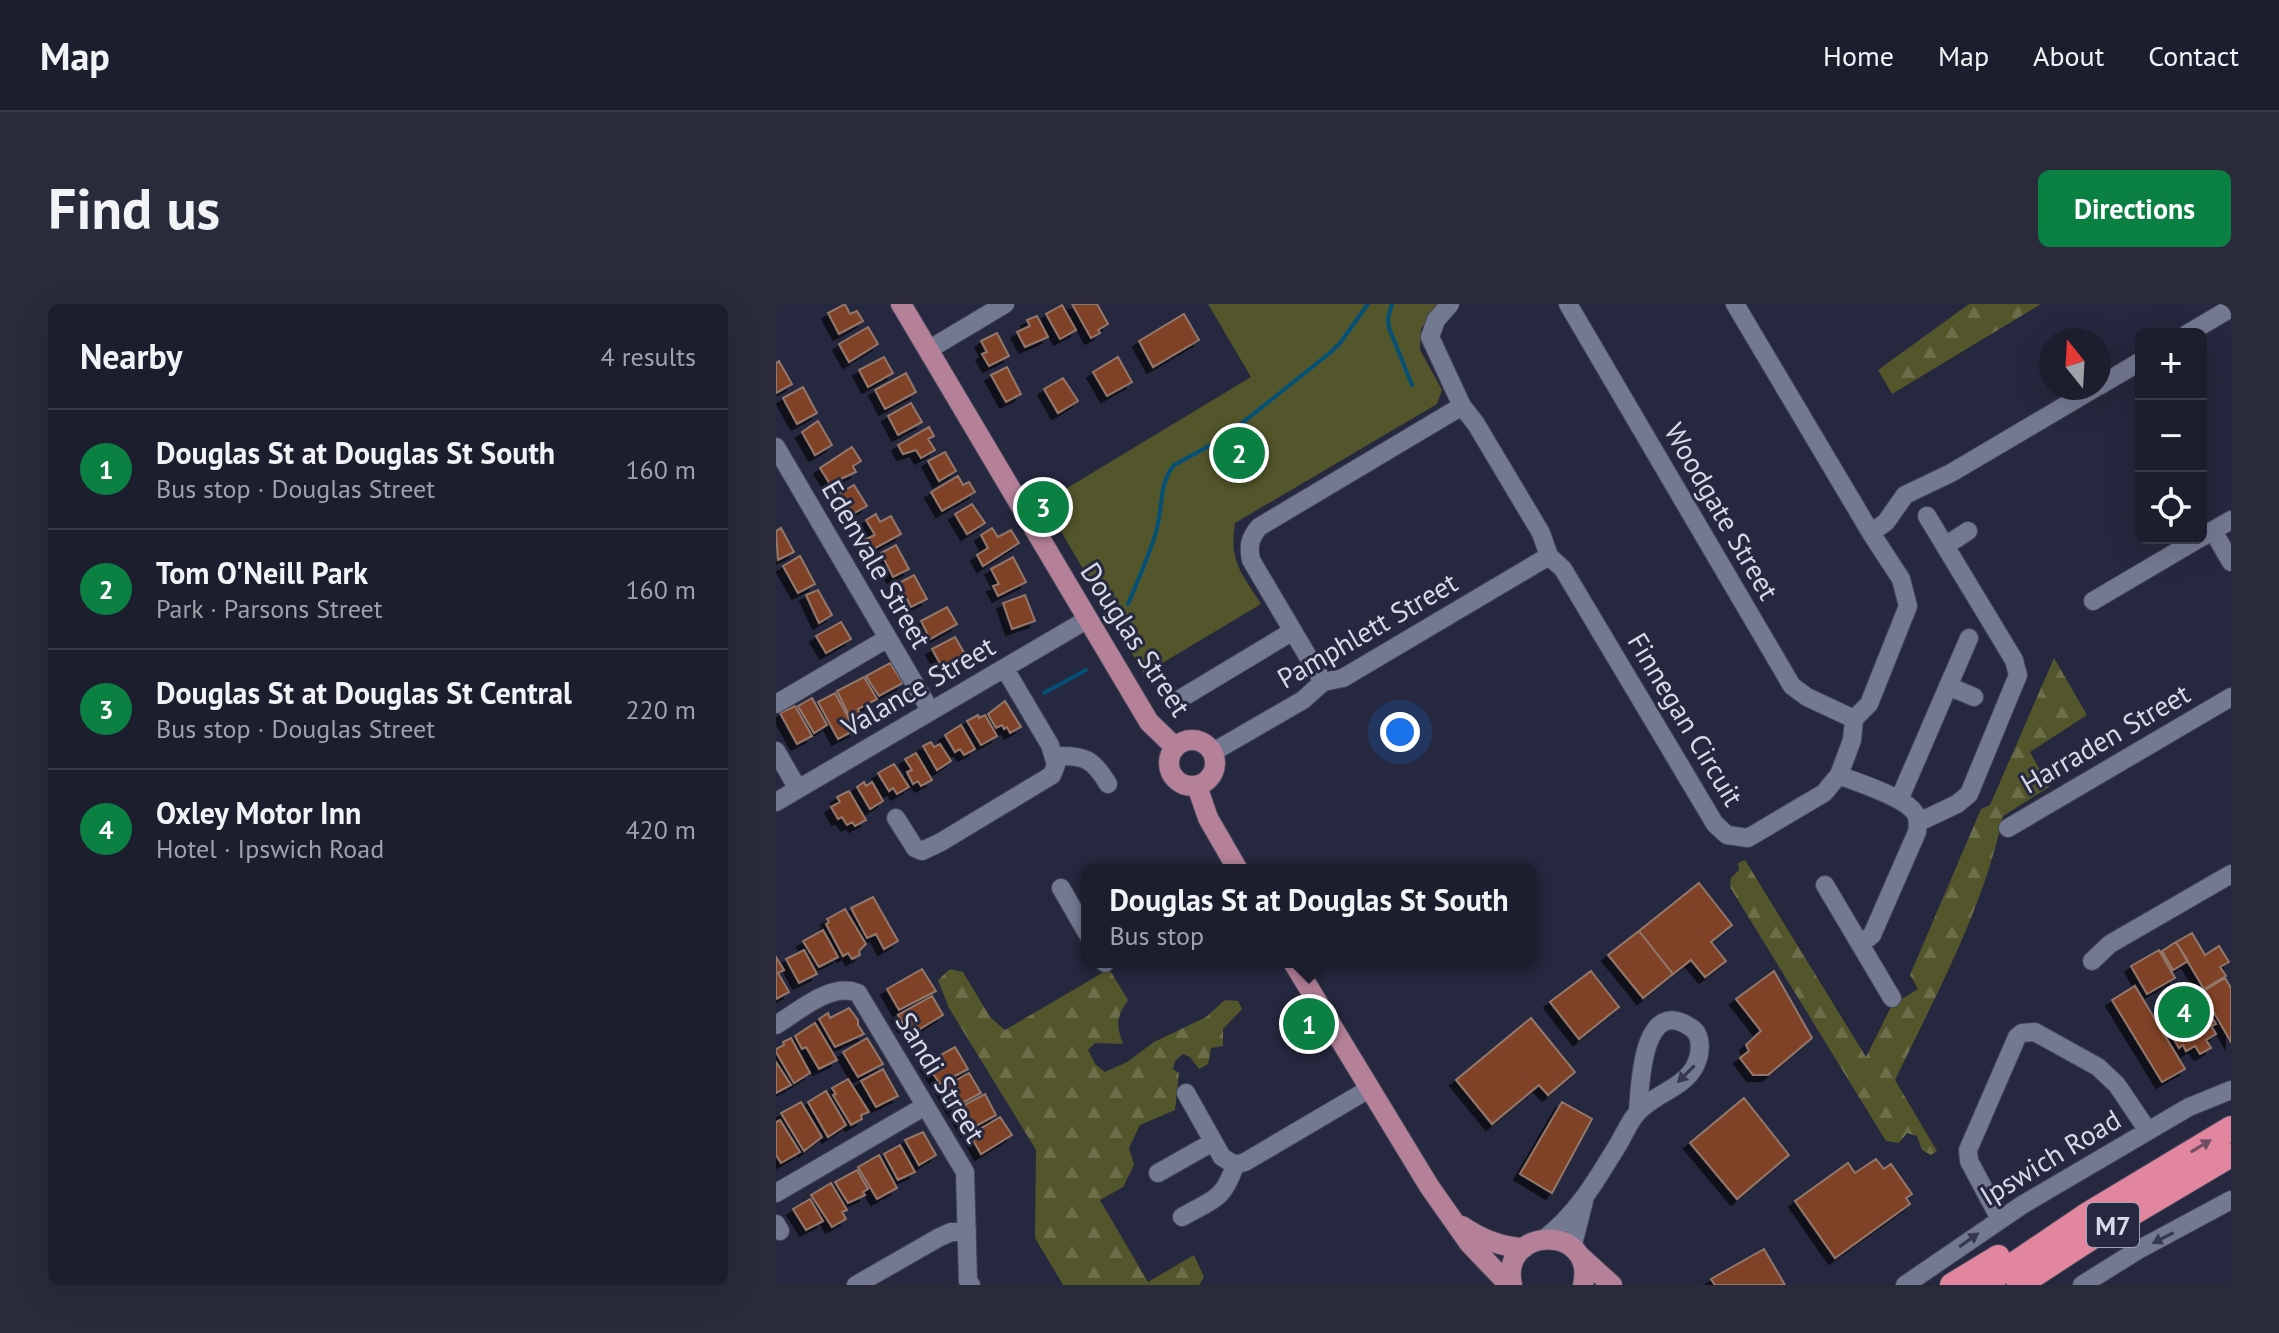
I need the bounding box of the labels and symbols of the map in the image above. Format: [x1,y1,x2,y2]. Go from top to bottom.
north arrow [2039,328,2111,400]
street label: Woodgate Street [1656,416,1788,607]
pin: 2 [1213,423,1265,483]
street label: Edenvale Street [814,473,940,655]
pin: 3 [1017,477,1069,537]
street label: Douglas Street [1072,555,1200,723]
street label: Pamphlett Street [1270,563,1464,697]
street label: Finnegan Circuit [1620,625,1753,813]
street label: Valance Street [834,627,1002,745]
street label: Harraden Street [2014,674,2197,801]
your location [1380,712,1420,752]
pin: 4 [2158,982,2210,1042]
pin: 1 [1283,994,1335,1054]
street label: Sandi Street [888,1005,995,1149]
one-way arrow [1677,1064,1695,1083]
street label: Ipswich Road [1973,1100,2127,1214]
one-way arrow [2190,1139,2212,1153]
road number: M7 [2087,1203,2139,1247]
one-way arrow [2151,1231,2174,1244]
one-way arrow [1959,1233,1980,1248]

